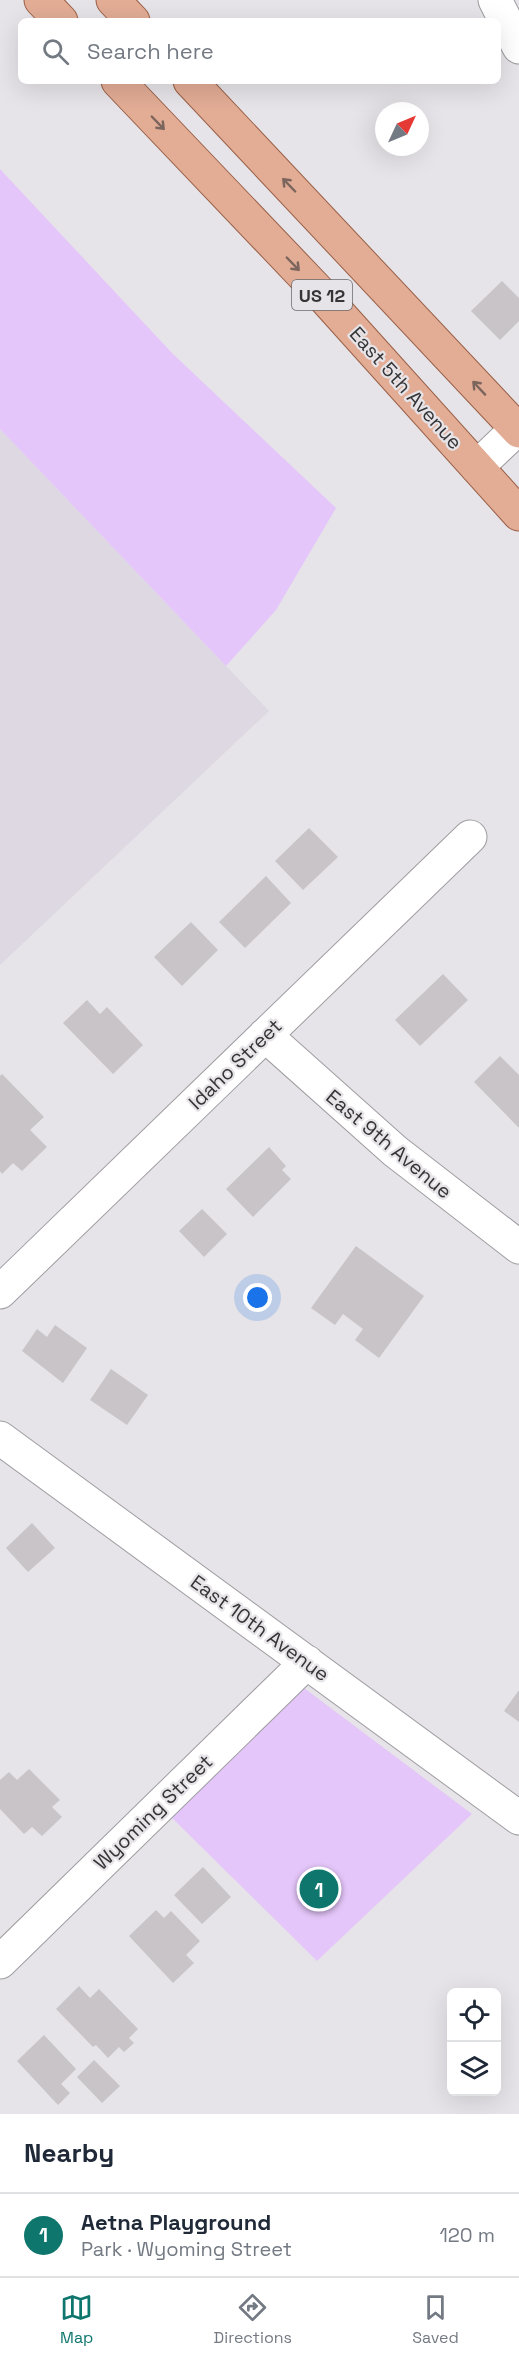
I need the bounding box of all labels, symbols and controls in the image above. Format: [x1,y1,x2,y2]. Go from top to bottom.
search box [18,18,501,84]
icon: search [39,35,72,68]
text: Search here [87,37,214,65]
north arrow [375,102,429,156]
one-way arrow [151,116,166,131]
one-way arrow [281,177,296,192]
one-way arrow [286,257,300,272]
road number: US 12 [292,280,352,310]
street label: East 5th Avenue [344,321,468,455]
one-way arrow [472,381,486,396]
street label: Idaho Street [183,1013,287,1115]
street label: East 9th Avenue [321,1084,457,1204]
your location [243,1283,272,1312]
street label: East 10th Avenue [185,1569,335,1687]
street label: Wyoming Street [88,1749,218,1875]
pin: 1 [300,1866,338,1912]
map controls [447,1988,501,2096]
button: locate [447,1988,501,2042]
button: layers [447,2042,501,2096]
text: Nearby [24,2136,114,2170]
text: Aetna Playground [81,2208,271,2236]
text: 1 [39,2222,48,2248]
text: 120 m [439,2222,495,2248]
text: Park · Wyoming Street [81,2236,292,2262]
tab: Map [60,2291,93,2348]
tab: Directions [214,2291,292,2348]
tab: Saved [412,2291,459,2348]

